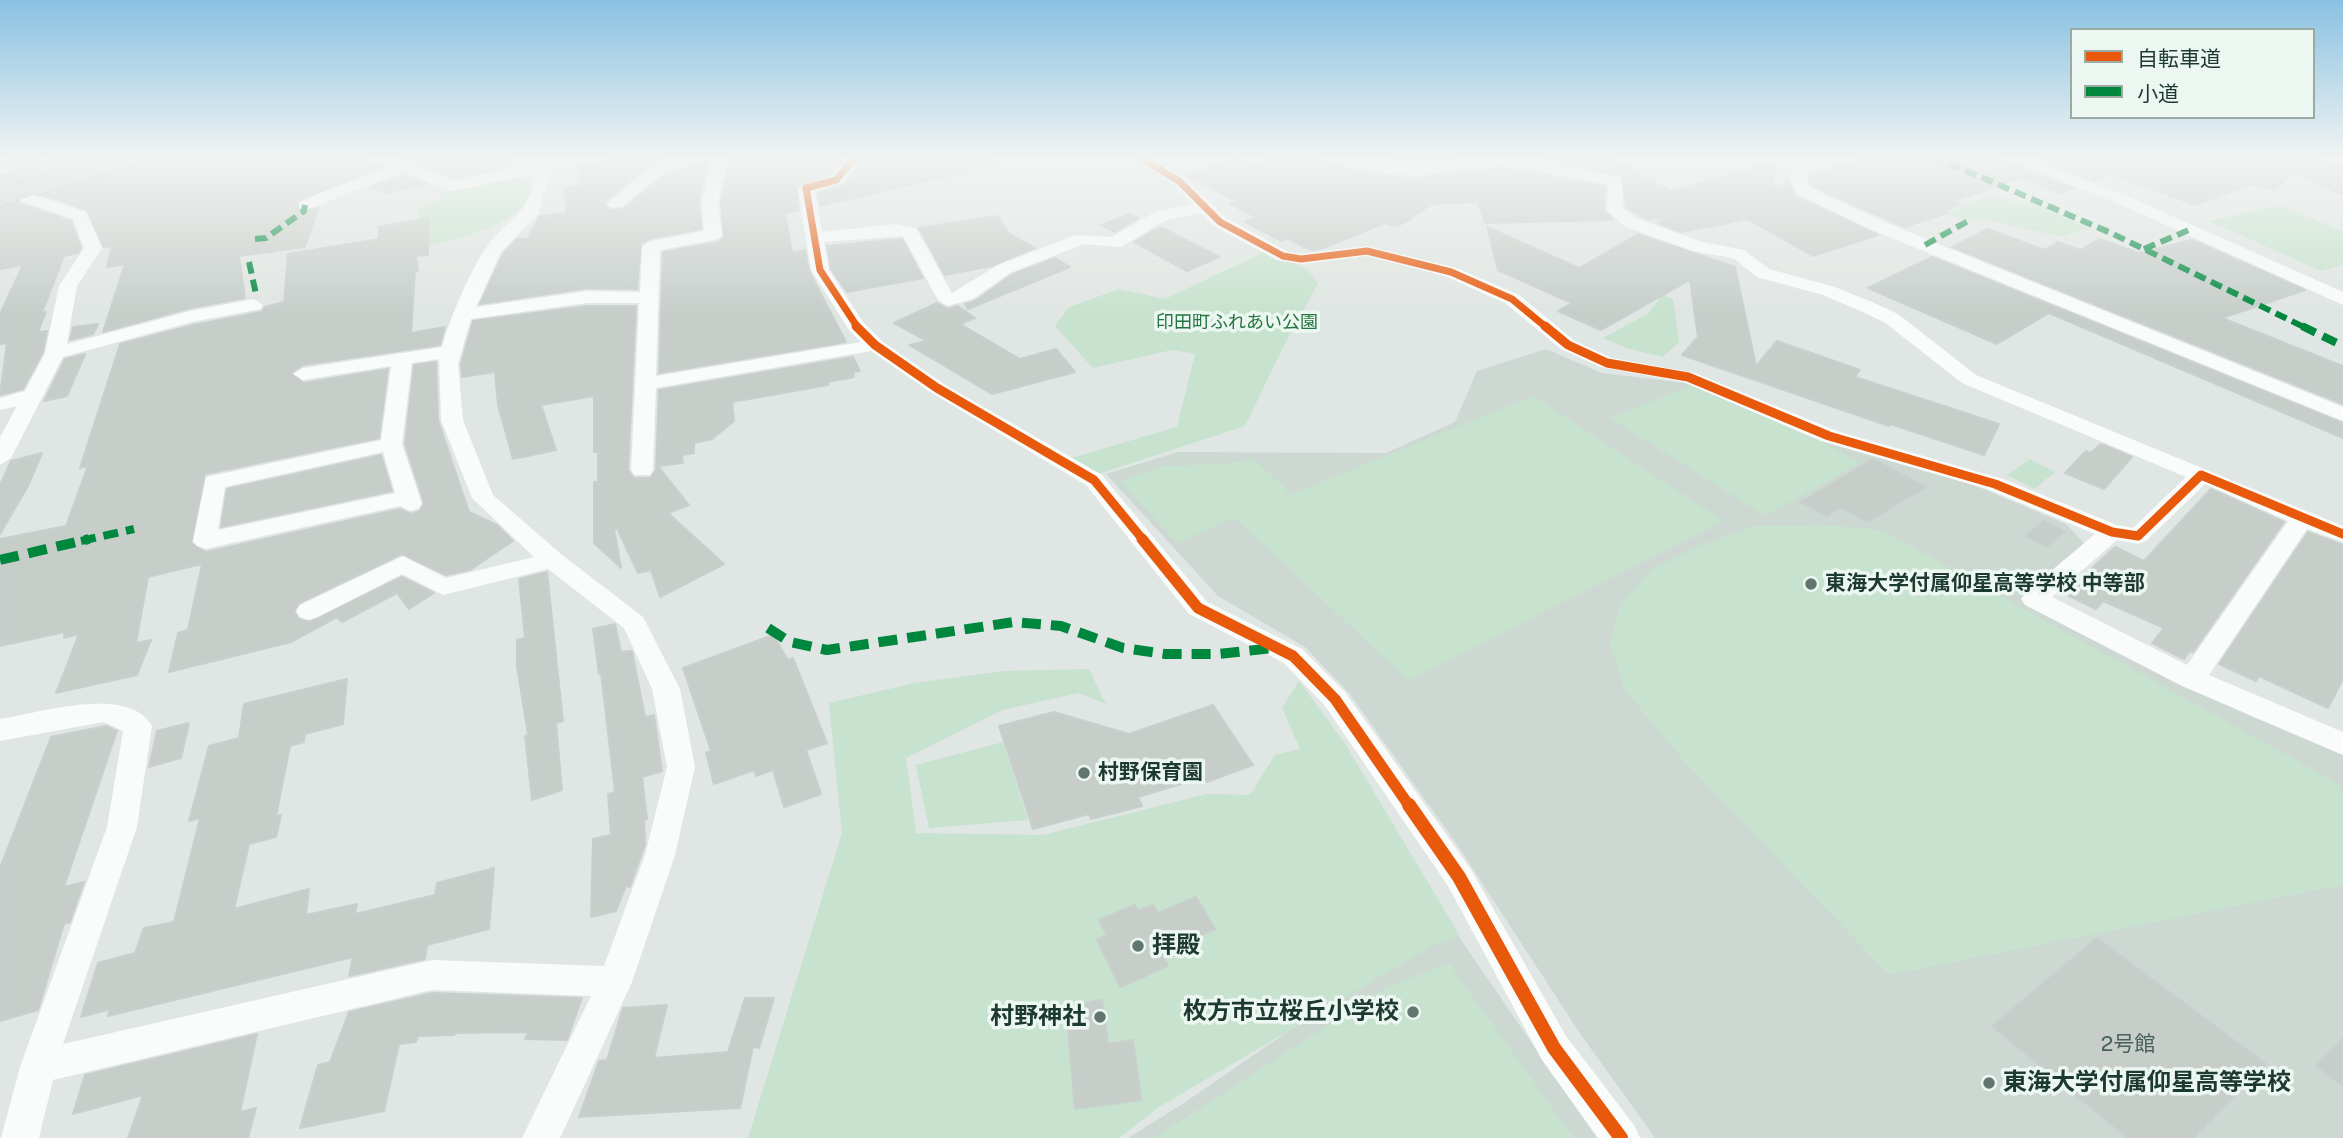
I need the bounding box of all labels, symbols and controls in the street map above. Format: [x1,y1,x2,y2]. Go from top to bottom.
legend [2070,28,2315,119]
text: 自転車道 [2137,46,2221,71]
text: 小道 [2137,81,2179,106]
park label: 印田町ふれあい公園 [1156,311,1318,333]
place label: 東海大学付属仰星高等学校 中等部 [1825,571,2145,597]
marker: 東海大学付属仰星高等学校 中等部 [1803,576,1819,592]
place label: 村野保育園 [1098,760,1203,786]
marker: 村野保育園 [1076,765,1092,781]
place label: 拝殿 [1152,932,1200,960]
marker: 拝殿 [1130,938,1146,954]
place label: 枚方市立桜丘小学校 [1183,998,1399,1026]
place label: 村野神社 [990,1003,1086,1031]
marker: 枚方市立桜丘小学校 [1405,1004,1421,1020]
marker: 村野神社 [1092,1009,1108,1025]
house number: 2号館 [2101,1032,2155,1058]
place label: 東海大学付属仰星高等学校 [2003,1069,2291,1097]
marker: 東海大学付属仰星高等学校 [1981,1075,1997,1091]

